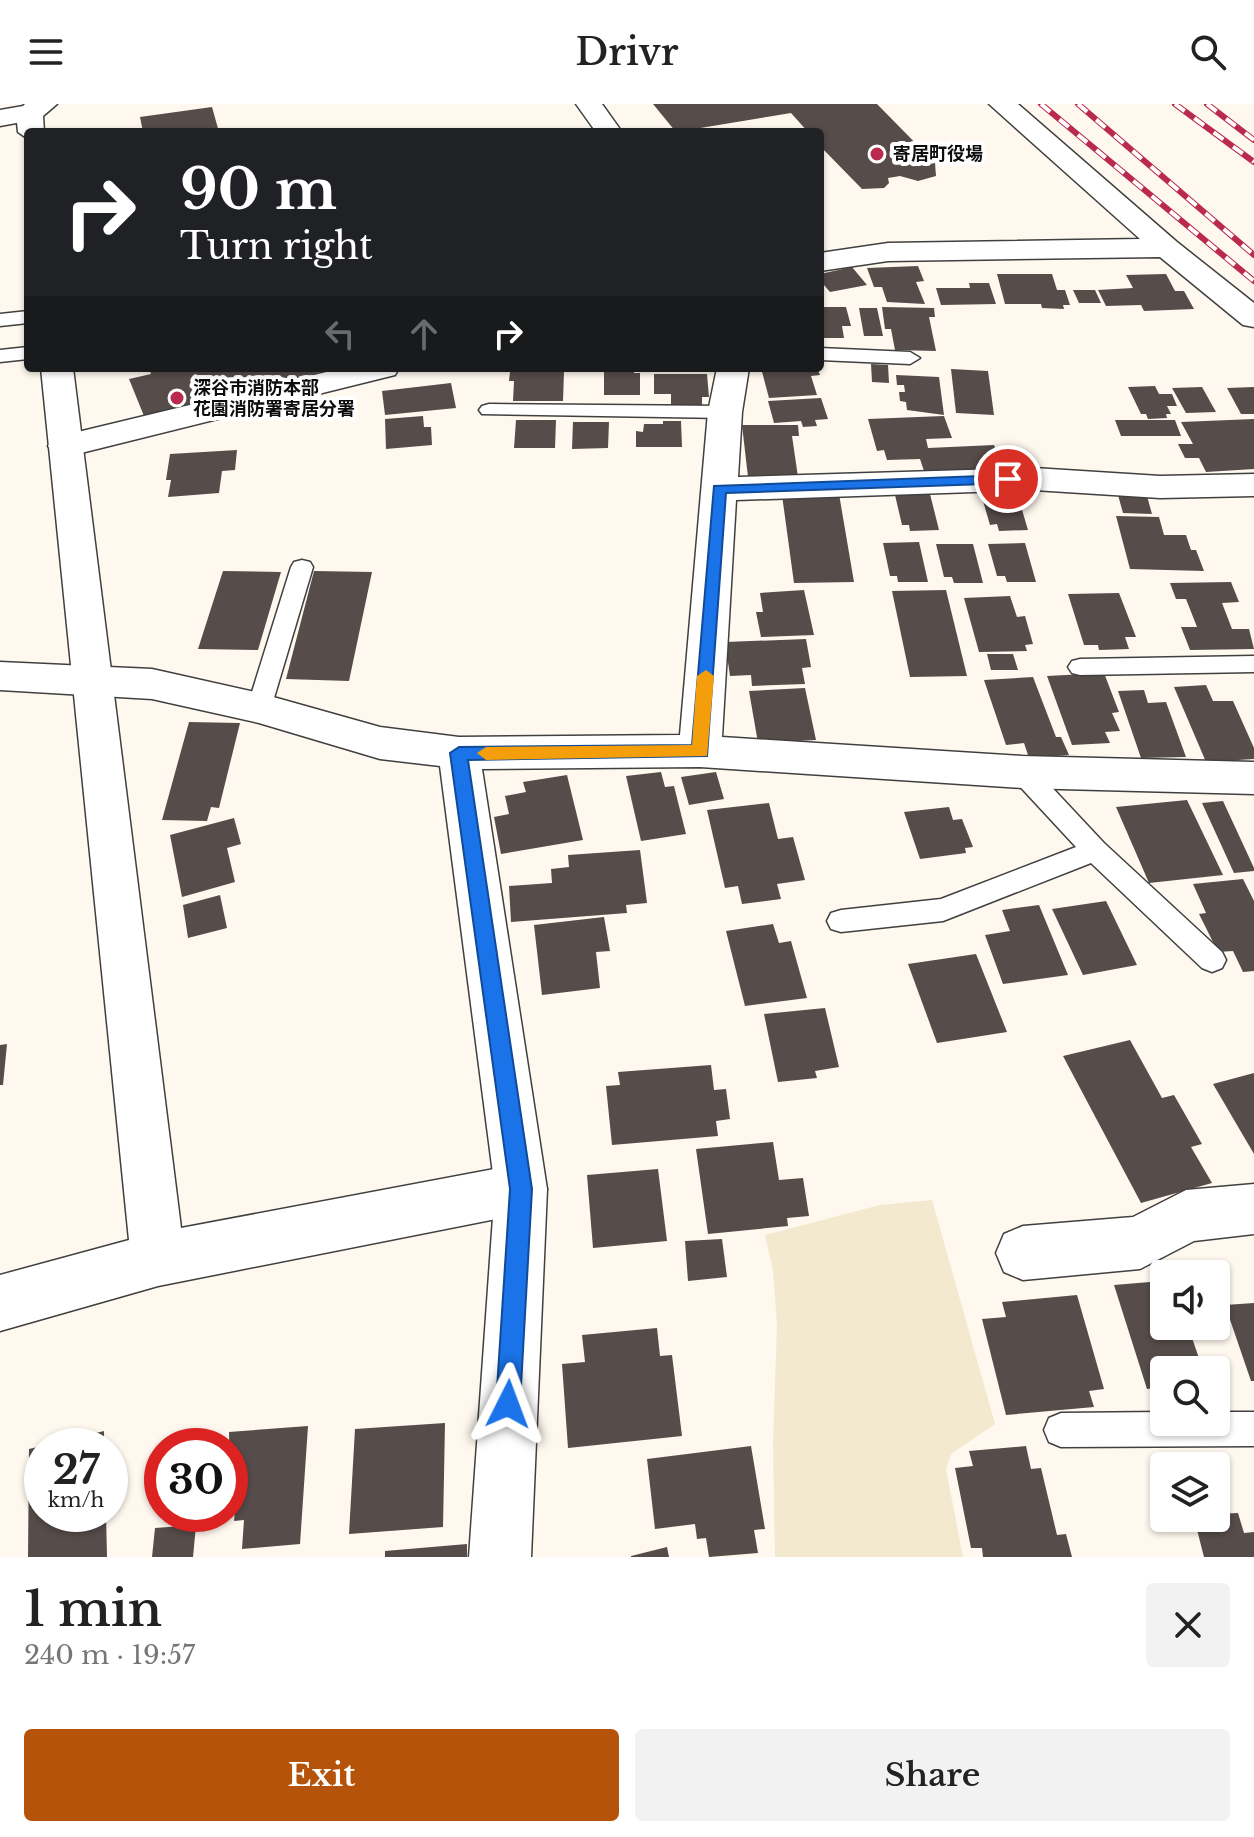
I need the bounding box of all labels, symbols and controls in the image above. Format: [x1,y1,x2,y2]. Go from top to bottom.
icon: menu [24,30,68,74]
text: Drivr [576,30,678,75]
icon: search [1186,30,1230,74]
place label: 寄居町役場 [893,143,983,165]
marker: 寄居町役場 [868,145,886,163]
text: 90 m [180,155,337,224]
icon: right [48,160,152,264]
text: Turn right [180,224,373,269]
icon: left [318,312,362,356]
icon: ahead [402,312,446,356]
icon: right [486,312,530,356]
place label: 深谷市消防本部 花園消防署寄居分署 [193,377,355,420]
marker: 深谷市消防本部 花園消防署寄居分署 [168,389,186,407]
pin [974,445,1042,513]
icon: arrive [986,457,1030,501]
map controls [1150,1260,1230,1532]
button: sound [1150,1260,1230,1340]
button: search [1150,1356,1230,1436]
position arrow [466,1362,550,1446]
speed limit sign: 30 [144,1428,248,1532]
text: 27 [53,1445,99,1495]
button: layers [1150,1452,1230,1532]
text: km/h [48,1488,104,1512]
text: 1 min [24,1579,162,1639]
button: close [1146,1583,1230,1667]
text: 240 m · 19:57 [24,1639,195,1671]
button: Exit [24,1729,619,1821]
button: Share [635,1729,1230,1821]

